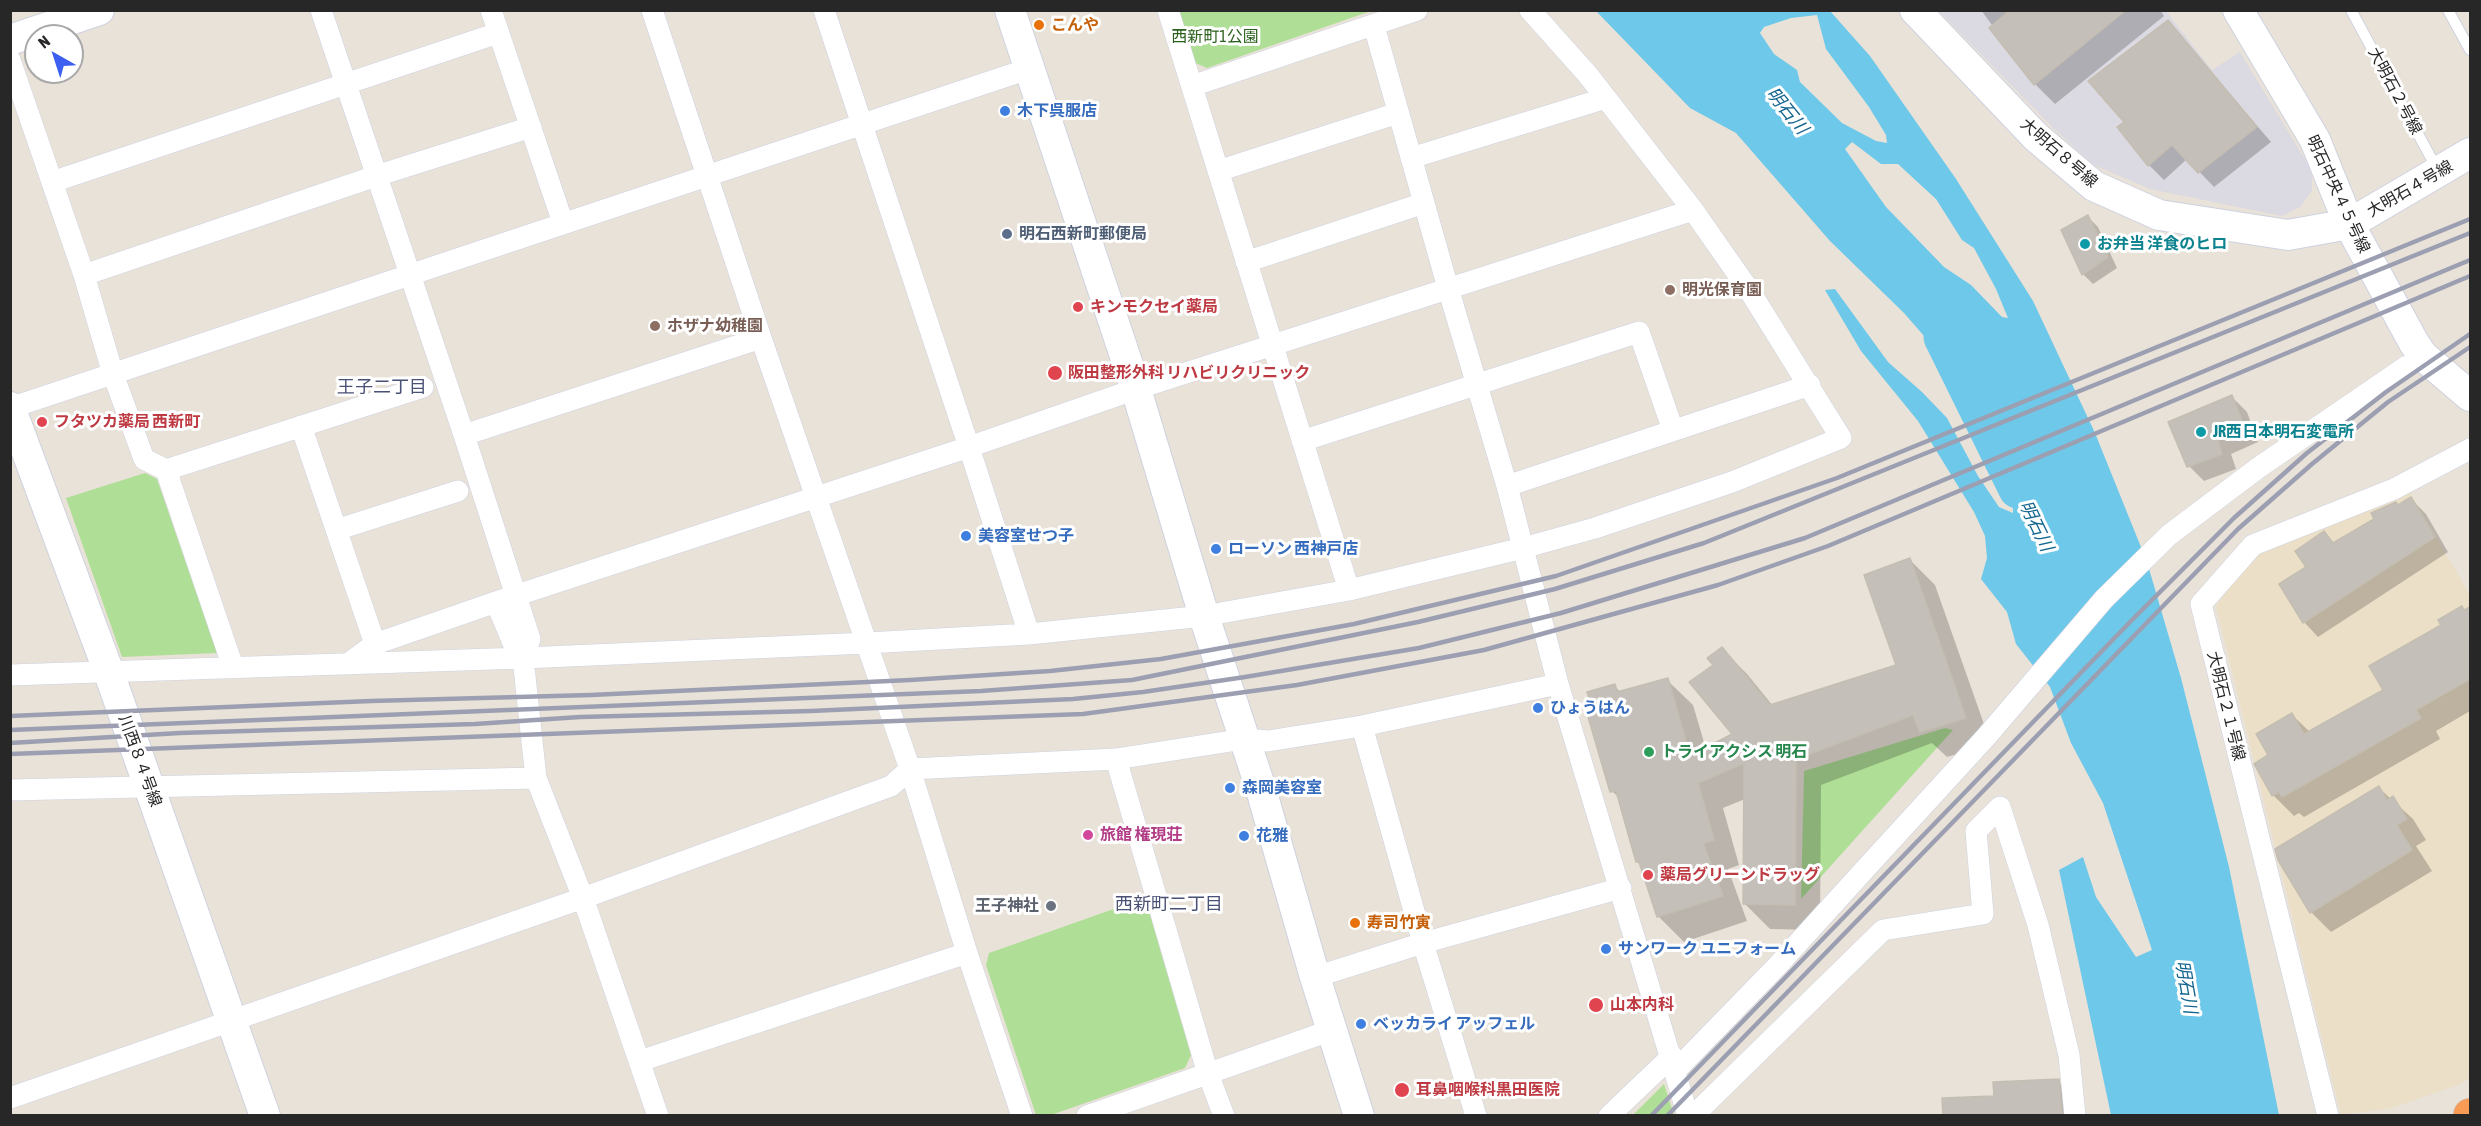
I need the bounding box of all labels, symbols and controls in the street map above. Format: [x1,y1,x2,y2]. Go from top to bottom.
place label: こんや [1051,15,1099,35]
marker: こんや [1032,18,1046,32]
north arrow [24,24,84,84]
park label: 西新町1公園 [1171,27,1259,47]
text: N [35,32,53,52]
street label: 大明石２号線 [2364,44,2426,138]
water label: 明石川 [1762,83,1812,139]
place label: 木下呉服店 [1017,101,1097,121]
marker: 木下呉服店 [998,104,1012,118]
street label: 大明石８号線 [2016,114,2102,192]
street label: 明石中央４５号線 [2302,132,2374,256]
street label: 大明石４号線 [2364,157,2456,221]
place label: 明石西新町郵便局 [1019,224,1147,244]
marker: 明石西新町郵便局 [1000,227,1014,241]
place label: お弁当 洋食のヒロ [2097,234,2227,254]
marker: お弁当 洋食のヒロ [2078,237,2092,251]
place label: 明光保育園 [1682,280,1762,300]
marker: 明光保育園 [1663,283,1677,297]
place label: キンモクセイ薬局 [1090,297,1218,317]
marker: キンモクセイ薬局 [1071,300,1085,314]
place label: ホザナ幼稚園 [667,316,763,336]
marker: ホザナ幼稚園 [648,319,662,333]
place label: 阪田整形外科 リハビリクリニック [1068,363,1310,383]
marker: 阪田整形外科 リハビリクリニック [1046,364,1064,382]
district label: 王子二丁目 [337,376,427,398]
place label: フタツカ薬局 西新町 [54,412,200,432]
marker: フタツカ薬局 西新町 [35,415,49,429]
place label: JR西日本明石変電所 [2213,422,2354,442]
marker: JR西日本明石変電所 [2194,425,2208,439]
water label: 明石川 [2014,497,2058,555]
place label: 美容室せつ子 [978,526,1074,546]
marker: 美容室せつ子 [959,529,973,543]
place label: ローソン 西神戸店 [1228,539,1358,559]
marker: ローソン 西神戸店 [1209,542,1223,556]
street label: 大明石２１号線 [2203,649,2249,763]
place label: ひょうはん [1550,698,1630,718]
marker: ひょうはん [1531,701,1545,715]
street label: 川西８４号線 [115,713,165,809]
place label: トライアクシス 明石 [1661,742,1807,762]
marker: トライアクシス 明石 [1642,745,1656,759]
place label: 森岡美容室 [1242,778,1322,798]
marker: 森岡美容室 [1223,781,1237,795]
place label: 旅館 権現荘 [1100,825,1182,845]
place label: 花雅 [1256,826,1288,846]
marker: 旅館 権現荘 [1081,828,1095,842]
marker: 花雅 [1237,829,1251,843]
place label: 薬局グリーンドラッグ [1660,865,1820,885]
marker: 薬局グリーンドラッグ [1641,868,1655,882]
district label: 西新町二丁目 [1115,893,1223,915]
place label: 王子神社 [975,896,1039,916]
marker: 王子神社 [1044,899,1058,913]
place label: 寿司竹寅 [1367,913,1431,933]
marker: 寿司竹寅 [1348,916,1362,930]
place label: サンワーク ユニフォーム [1618,939,1796,959]
marker: サンワーク ユニフォーム [1599,942,1613,956]
water label: 明石川 [2171,959,2201,1015]
place label: 山本内科 [1610,995,1674,1015]
marker: 山本内科 [1587,996,1605,1014]
place label: ベッカライ アッフェル [1373,1014,1535,1034]
marker: ベッカライ アッフェル [1354,1017,1368,1031]
place label: 耳鼻咽喉科黒田医院 [1416,1080,1560,1100]
marker: 耳鼻咽喉科黒田医院 [1393,1081,1411,1099]

